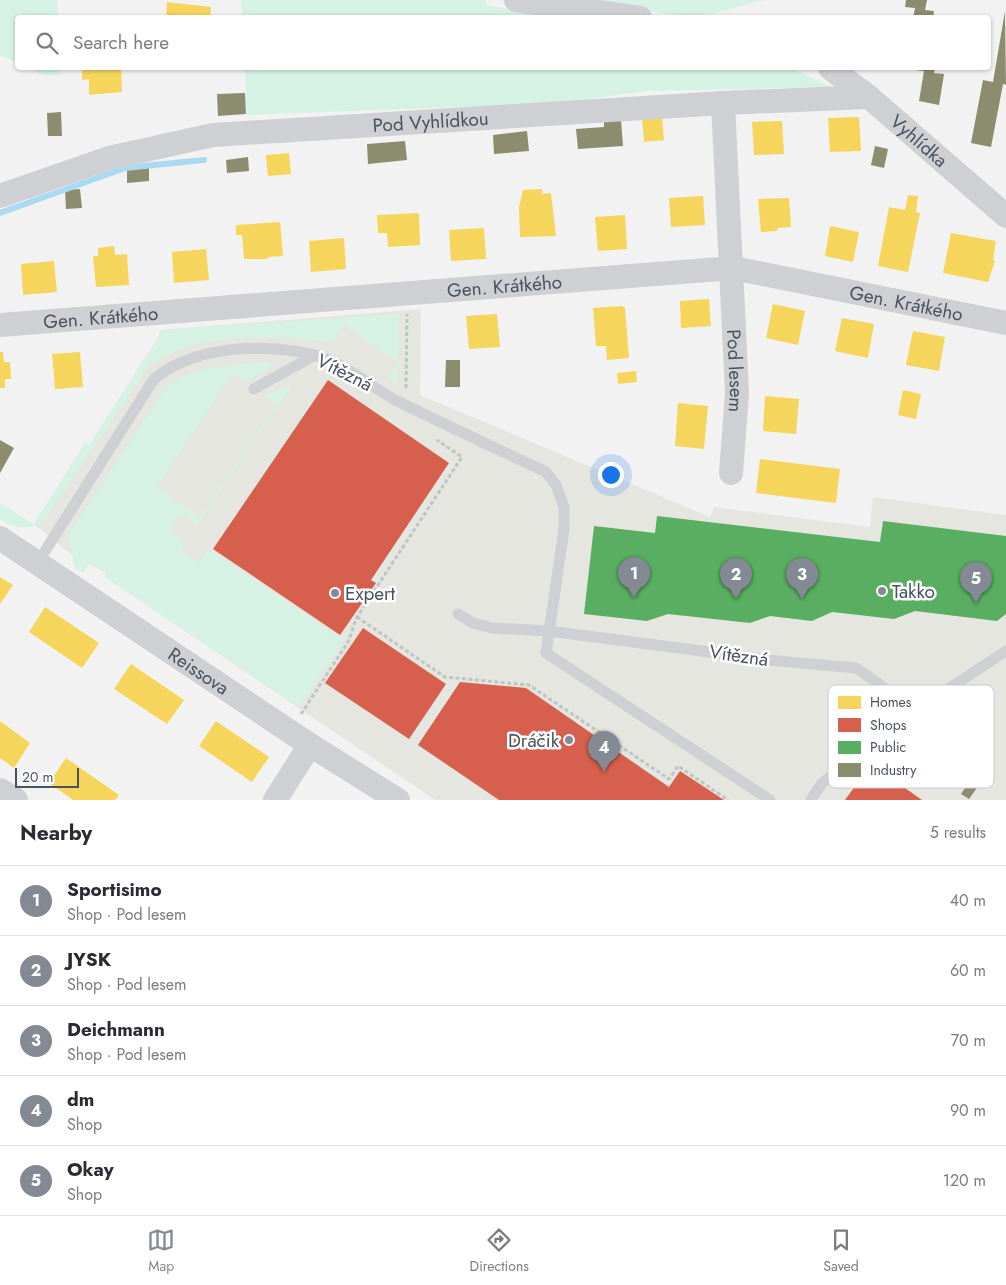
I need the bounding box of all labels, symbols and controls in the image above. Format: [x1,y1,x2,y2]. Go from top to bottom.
search box [15,15,991,70]
icon: search [33,29,61,57]
text: Search here [73,29,169,56]
street label: Pod Vyhlídkou [372,105,490,139]
street label: Vyhlídka [884,108,954,174]
street label: Gen. Krátkého [446,268,563,304]
street label: Gen. Krátkého [847,279,965,328]
street label: Gen. Krátkého [42,300,159,336]
street label: Pod lesem [720,328,750,413]
street label: Vítězná [312,347,377,398]
your location [598,462,624,488]
pin: 1 [618,557,650,598]
pin: 2 [720,558,752,599]
pin: 3 [786,558,818,599]
pin: 5 [960,562,992,603]
place label: Takko [892,578,935,605]
place label: Expert [345,580,396,607]
marker: Takko [876,585,888,597]
marker: Expert [329,587,341,599]
street label: Vítězná [708,638,770,673]
street label: Reissova [163,641,234,701]
legend [828,685,994,788]
text: Homes [870,692,912,712]
text: Shops [870,715,907,735]
place label: Dráčik [508,727,560,754]
pin: 4 [588,731,620,772]
marker: Dráčik [563,734,575,746]
text: Public [870,737,906,757]
text: Industry [870,760,917,780]
scale bar [15,765,79,788]
text: 20 m [22,767,54,787]
text: Nearby [20,818,92,848]
text: 5 results [930,821,986,844]
text: Sportisimo [67,876,162,903]
text: 1 [32,889,40,912]
text: 40 m [950,889,986,912]
text: Shop · Pod lesem [67,903,186,926]
text: JYSK [67,946,111,973]
text: 2 [31,959,41,982]
text: 60 m [950,959,986,982]
text: Shop · Pod lesem [67,973,186,996]
text: Deichmann [67,1016,165,1043]
text: 3 [31,1029,41,1052]
text: 70 m [951,1029,986,1052]
text: Shop · Pod lesem [67,1043,186,1066]
text: dm [67,1086,94,1113]
text: 4 [30,1099,42,1122]
text: 90 m [950,1099,986,1122]
text: Shop [67,1113,102,1136]
text: Okay [67,1156,114,1183]
text: 5 [31,1169,41,1192]
text: 120 m [943,1169,986,1192]
text: Shop [67,1183,102,1206]
tab: Map [147,1226,175,1276]
tab: Directions [470,1226,529,1276]
tab: Saved [823,1226,859,1276]

